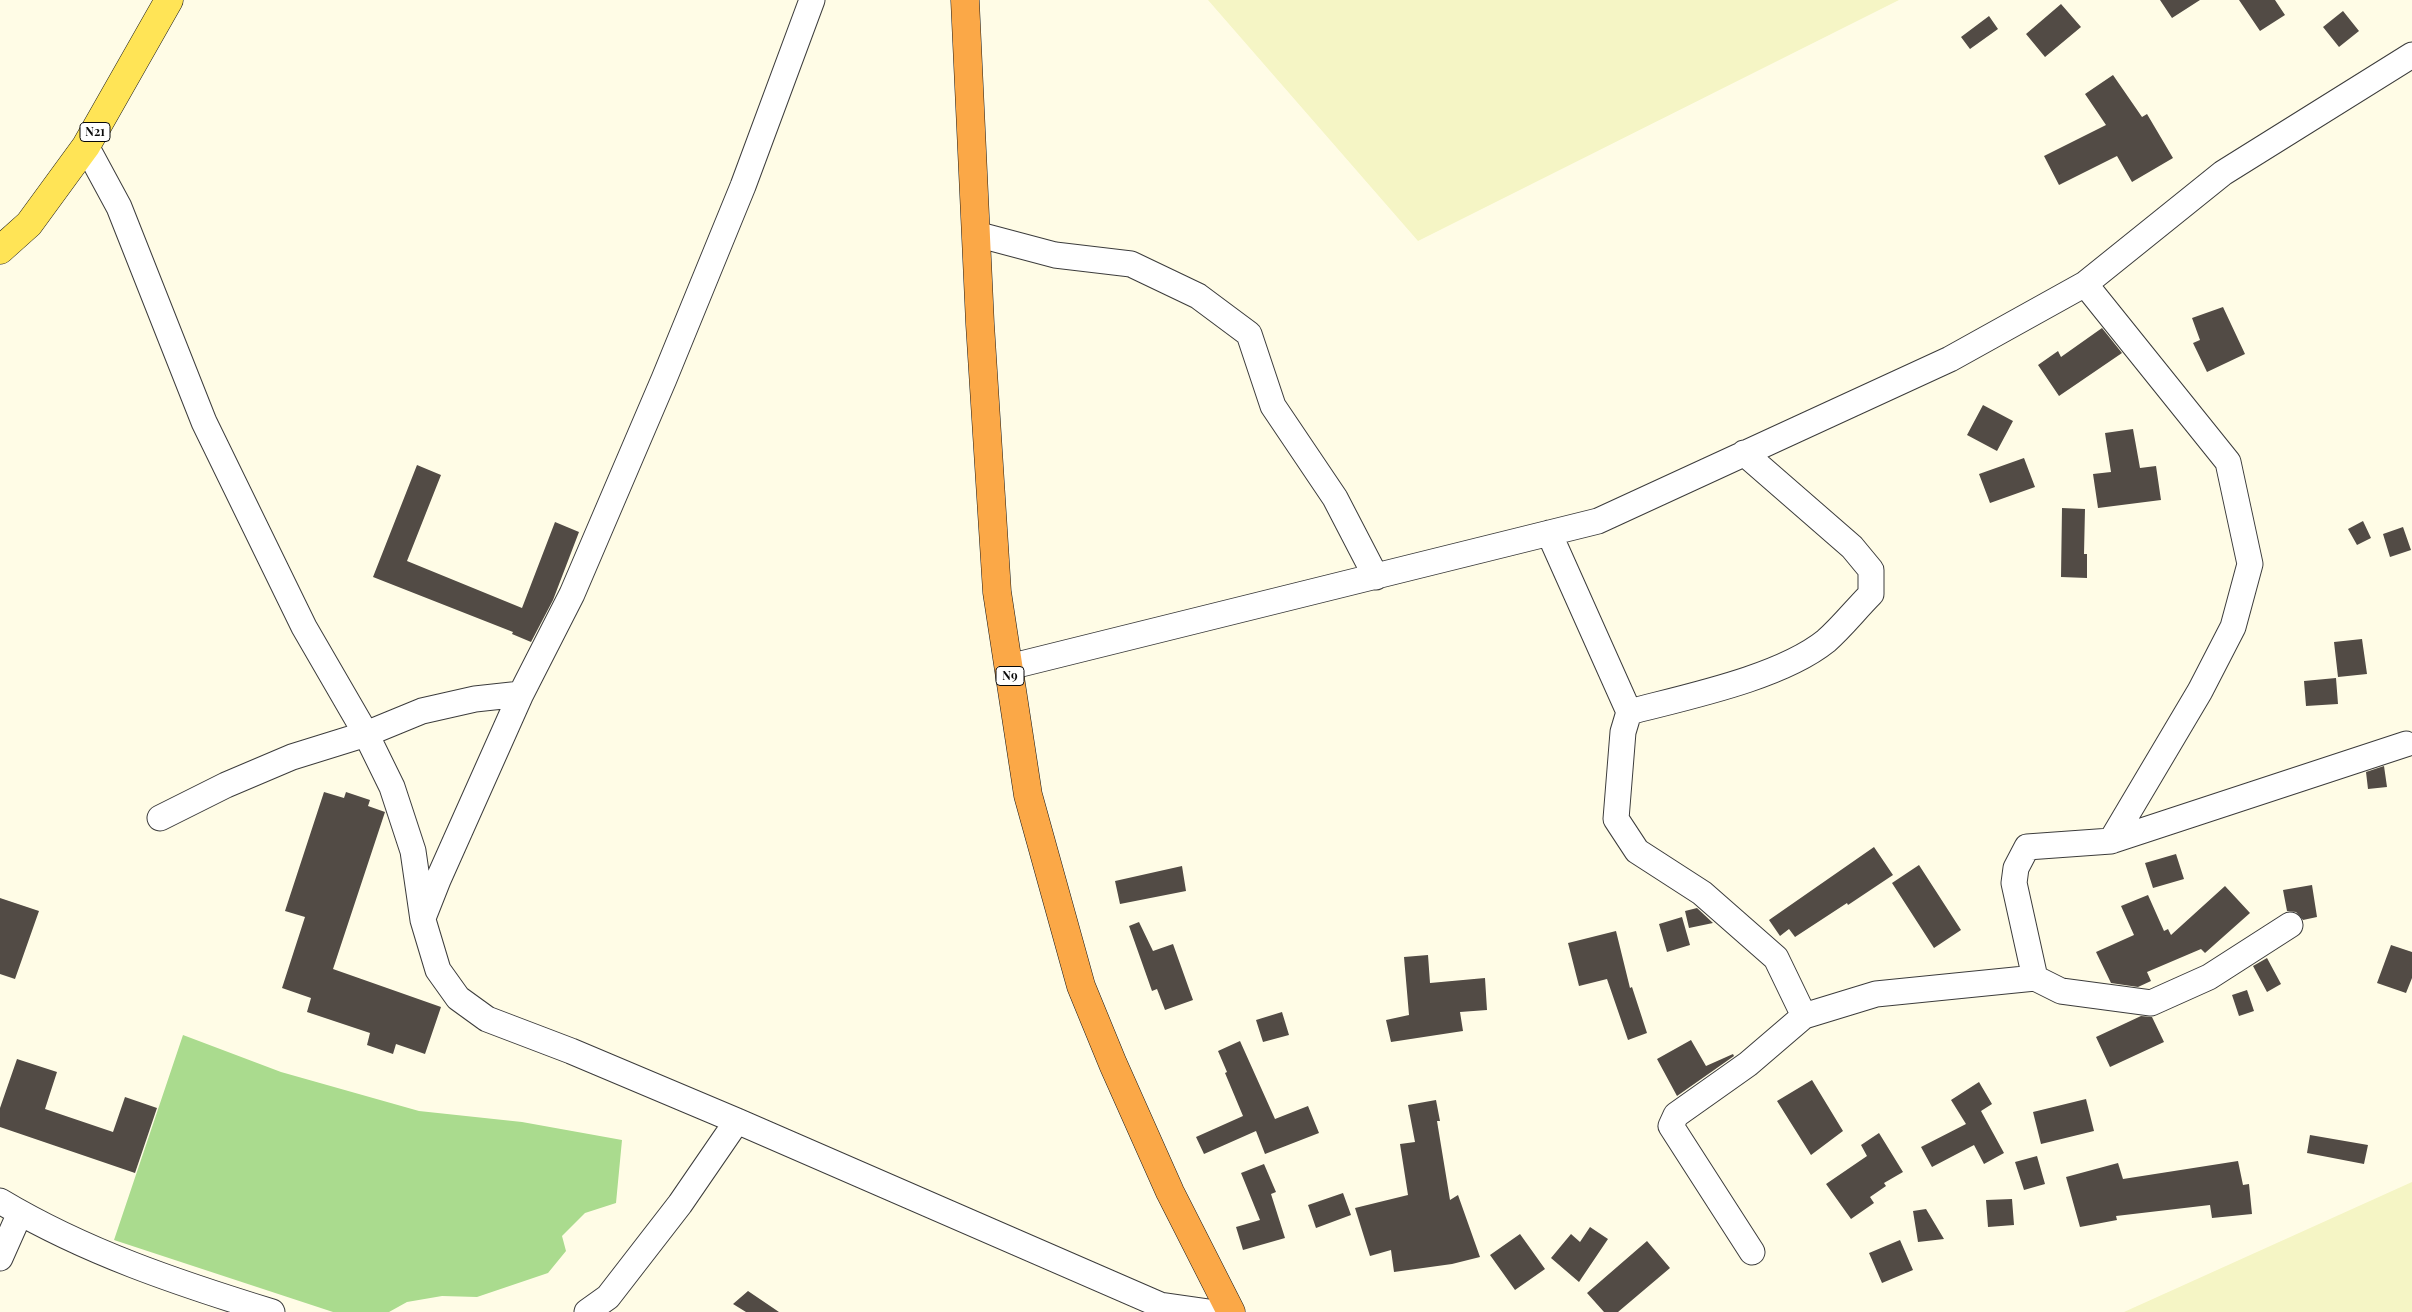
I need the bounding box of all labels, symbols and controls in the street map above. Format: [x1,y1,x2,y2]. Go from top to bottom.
road number: N21 [80,122,110,142]
road number: N9 [996,666,1024,686]

